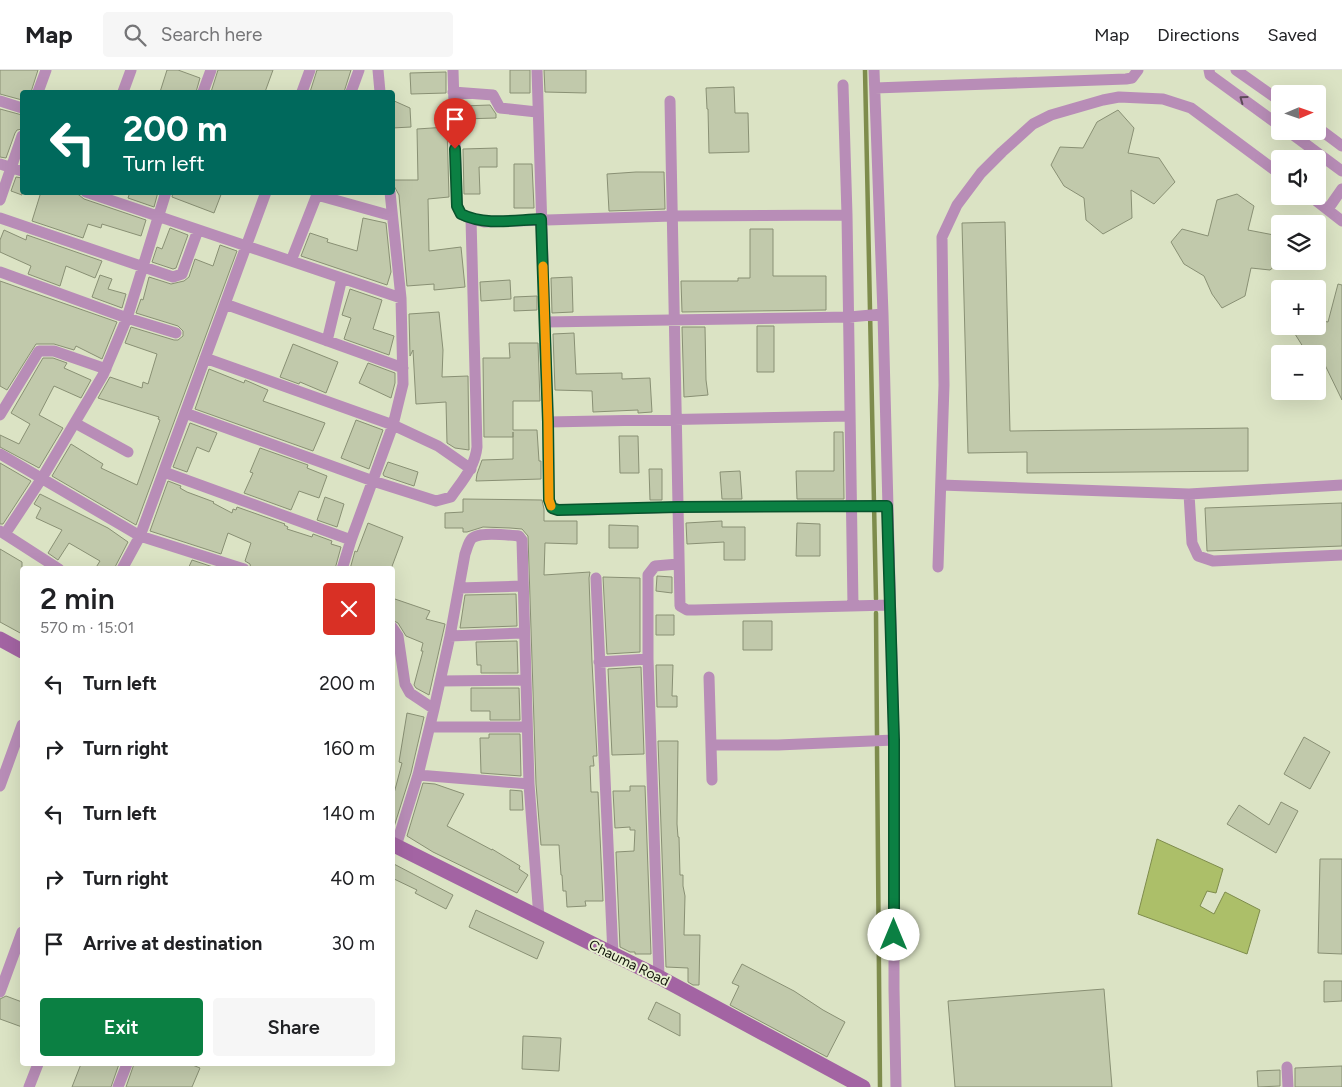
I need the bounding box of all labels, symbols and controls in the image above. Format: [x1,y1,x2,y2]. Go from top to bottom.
search box [103,12,453,57]
text: Map [25,20,73,49]
icon: search [121,21,149,49]
text: Search here [161,23,262,46]
text: Map [1094,24,1129,46]
text: Directions [1157,24,1239,46]
text: Saved [1267,24,1317,46]
north arrow [1271,85,1326,140]
map controls [1271,85,1326,400]
one-way arrow [1239,96,1249,105]
pin [434,98,476,149]
icon: arrive [441,105,469,133]
text: 200 m [123,108,227,150]
icon: left [40,110,105,175]
text: Turn left [123,150,205,177]
button: sound [1271,150,1326,205]
button: layers [1271,215,1326,270]
button: + [1271,280,1326,335]
button: − [1271,345,1326,400]
text: 2 min [40,580,115,617]
button: close [323,583,375,635]
text: 570 m · 15:01 [40,618,134,637]
icon: left [40,670,68,698]
text: Turn left [83,672,157,695]
text: 200 m [319,672,375,695]
icon: right [40,735,68,763]
text: Turn right [83,737,169,760]
text: 160 m [323,737,375,760]
icon: left [40,800,68,828]
text: Turn left [83,802,157,825]
text: 140 m [322,802,375,825]
icon: right [40,865,68,893]
text: Turn right [83,867,169,890]
text: 40 m [330,867,375,890]
position arrow [867,908,919,960]
icon: arrive [40,930,68,958]
text: Arrive at destination [83,932,262,955]
text: 30 m [332,932,375,955]
street label: Chauma Road [586,936,672,990]
button: Exit [40,998,203,1056]
button: Share [213,998,375,1056]

